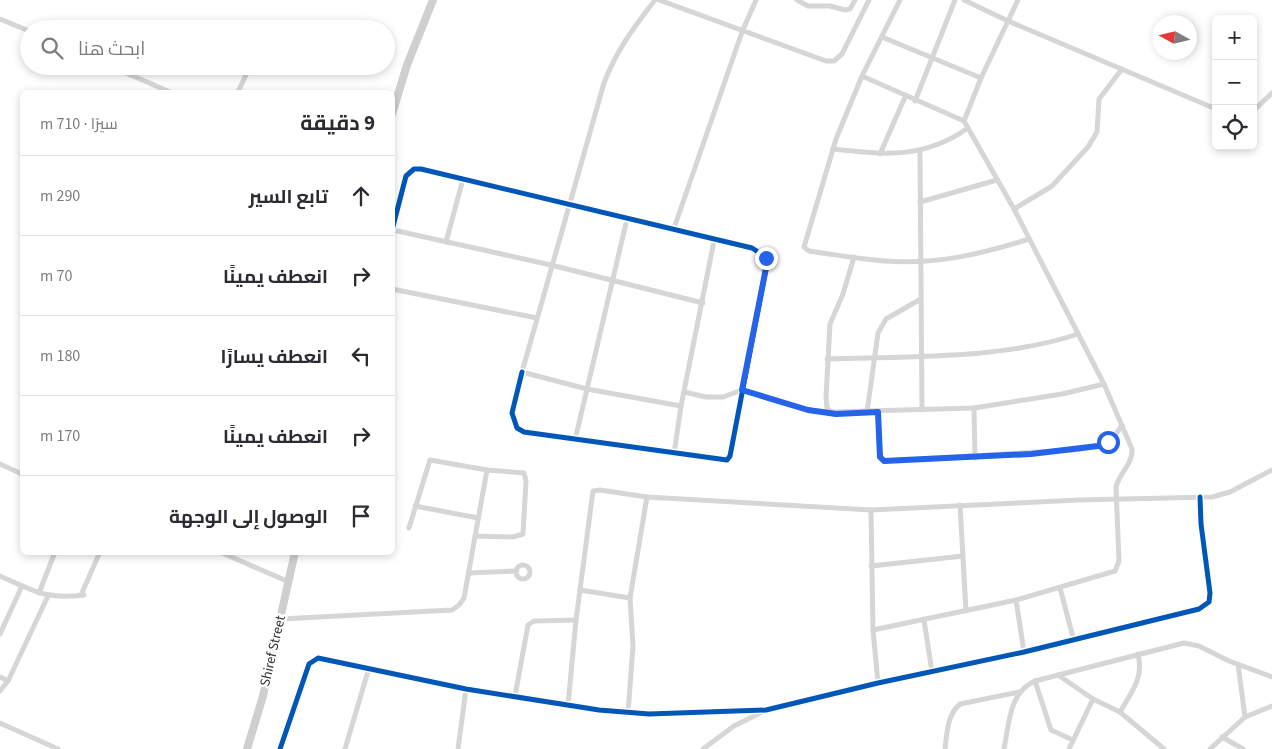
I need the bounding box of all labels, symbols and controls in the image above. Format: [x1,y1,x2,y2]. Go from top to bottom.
north arrow [1152,15,1197,60]
map controls [1212,15,1257,150]
button: + [1212,15,1257,60]
search box [20,20,395,75]
icon: search [38,34,66,62]
text: ابحث هنا [78,36,145,63]
button: − [1212,60,1257,105]
button: locate [1212,105,1257,150]
text: 9 دقيقة [300,108,375,138]
text: سيرًا · 710 m [40,113,118,135]
icon: ahead [347,182,375,210]
text: تابع السير [249,184,328,211]
text: 290 m [40,185,80,207]
route end [755,247,778,270]
icon: right [347,262,375,290]
text: انعطف يمينًا [223,264,328,291]
text: 70 m [40,265,72,287]
icon: left [347,342,375,370]
text: انعطف يسارًا [221,344,328,371]
text: 180 m [40,345,80,367]
icon: right [347,422,375,450]
text: انعطف يمينًا [223,424,328,451]
text: 170 m [40,425,80,447]
route start [1097,431,1120,454]
icon: arrive [347,502,375,530]
text: الوصول إلى الوجهة [169,504,328,531]
street label: Shiref Street [255,613,291,688]

